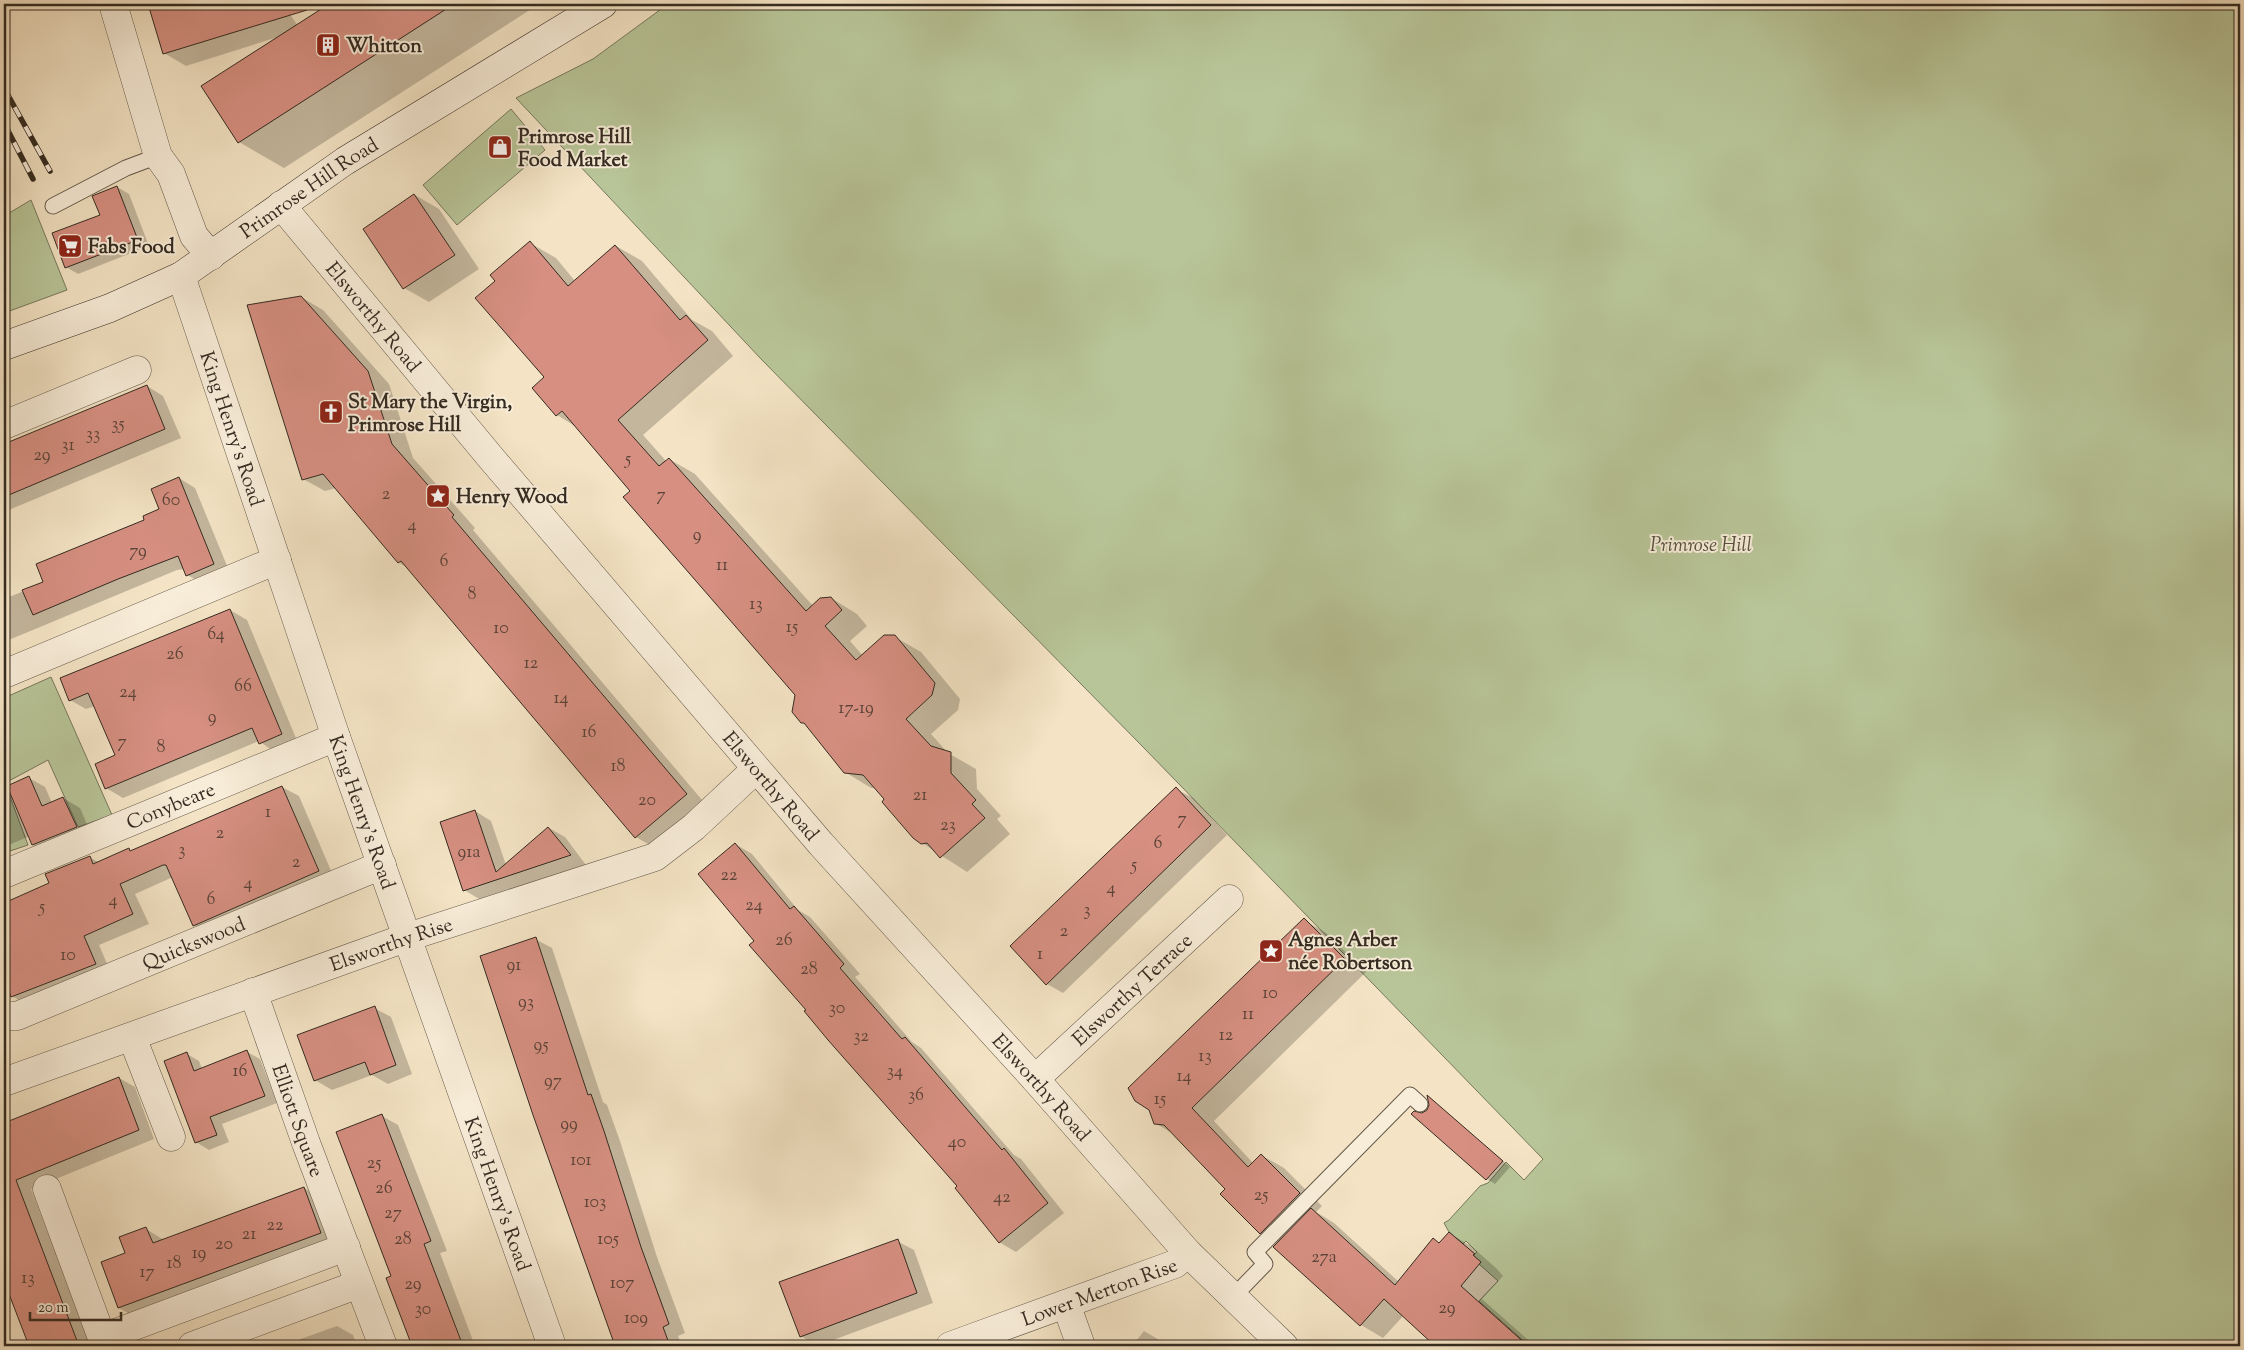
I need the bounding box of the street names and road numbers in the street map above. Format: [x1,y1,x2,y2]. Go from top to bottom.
street label: Primrose Hill Road [235,132,385,247]
street label: Elsworthy Road [317,257,426,380]
street label: King Henry's Road [190,348,269,511]
street label: Elsworthy Road [714,726,825,848]
street label: King Henry's Road [320,732,401,894]
street label: Conybeare [123,776,220,839]
street label: Quickswood [138,911,250,980]
street label: Elsworthy Rise [326,911,457,981]
street label: Elsworthy Terrace [1067,928,1200,1054]
street label: Elsworthy Road [984,1028,1096,1149]
street label: Elliott Square [262,1061,330,1182]
street label: King Henry's Road [455,1113,536,1276]
street label: Lower Merton Rise [1018,1252,1182,1336]

